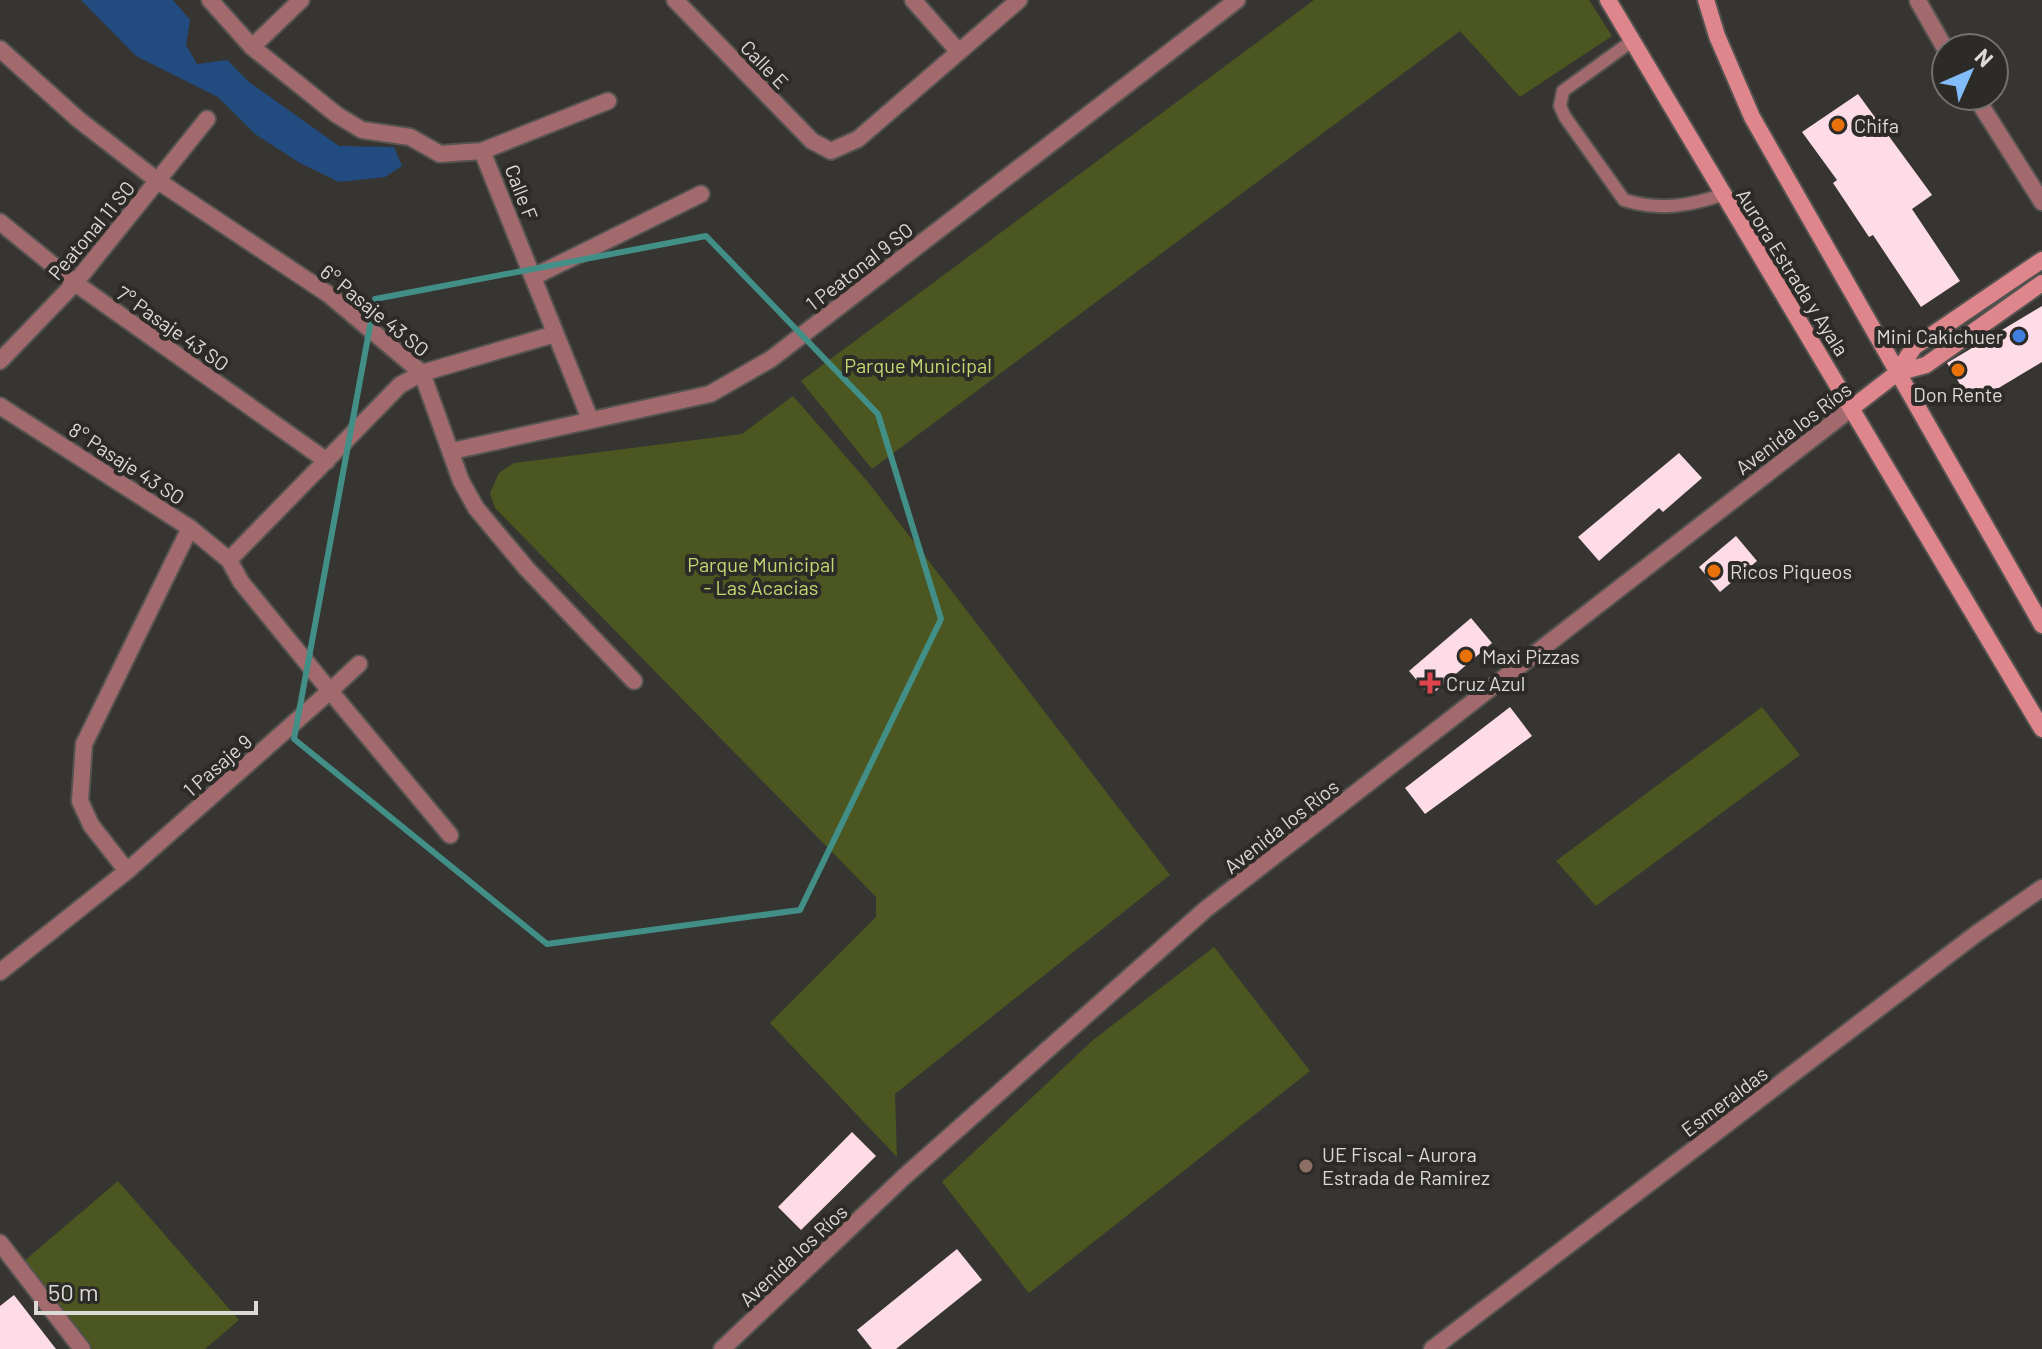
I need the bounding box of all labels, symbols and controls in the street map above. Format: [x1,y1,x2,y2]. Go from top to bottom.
north arrow [1930,32,2010,112]
street label: Calle E [736,35,794,93]
text: N [1970,43,1999,72]
place label: Chifa [1854,113,1899,137]
marker: Chifa [1829,116,1847,134]
street label: Calle F [501,161,543,223]
street label: Peatonal 11 SO [43,176,139,284]
street label: Aurora Estrada y Ayala [1732,184,1854,360]
street label: 1 Peatonal 9 SO [801,217,917,315]
street label: 6° Pasaje 43 SO [316,259,434,361]
street label: 7° Pasaje 43 SO [112,280,234,376]
place label: Mini Cakichuer [1877,324,2003,348]
marker: Mini Cakichuer [2010,327,2028,345]
park label: Parque Municipal [844,353,992,377]
marker: Don Rente [1949,361,1967,379]
street label: Avenida los Ríos [1730,377,1856,479]
place label: Don Rente [1913,382,2003,406]
street label: 8° Pasaje 43 SO [65,417,189,509]
park label: Parque Municipal - Las Acacias [687,552,835,599]
place label: Ricos Piqueos [1730,559,1852,583]
marker: Ricos Piqueos [1705,562,1723,580]
place label: Maxi Pizzas [1482,644,1580,668]
marker: Maxi Pizzas [1457,647,1475,665]
place label: Cruz Azul [1446,671,1525,695]
marker: Cruz Azul [1421,674,1439,692]
street label: 1 Pasaje 9 [178,729,256,801]
street label: Avenida los Ríos [1219,774,1343,878]
street label: Esmeraldas [1676,1061,1772,1141]
place label: UE Fiscal - Aurora Estrada de Ramirez [1322,1142,1490,1189]
marker: UE Fiscal - Aurora Estrada de Ramirez [1297,1157,1315,1175]
street label: Avenida los Ríos [734,1199,852,1311]
scale bar [36,1265,256,1315]
text: 50 m [48,1277,99,1306]

